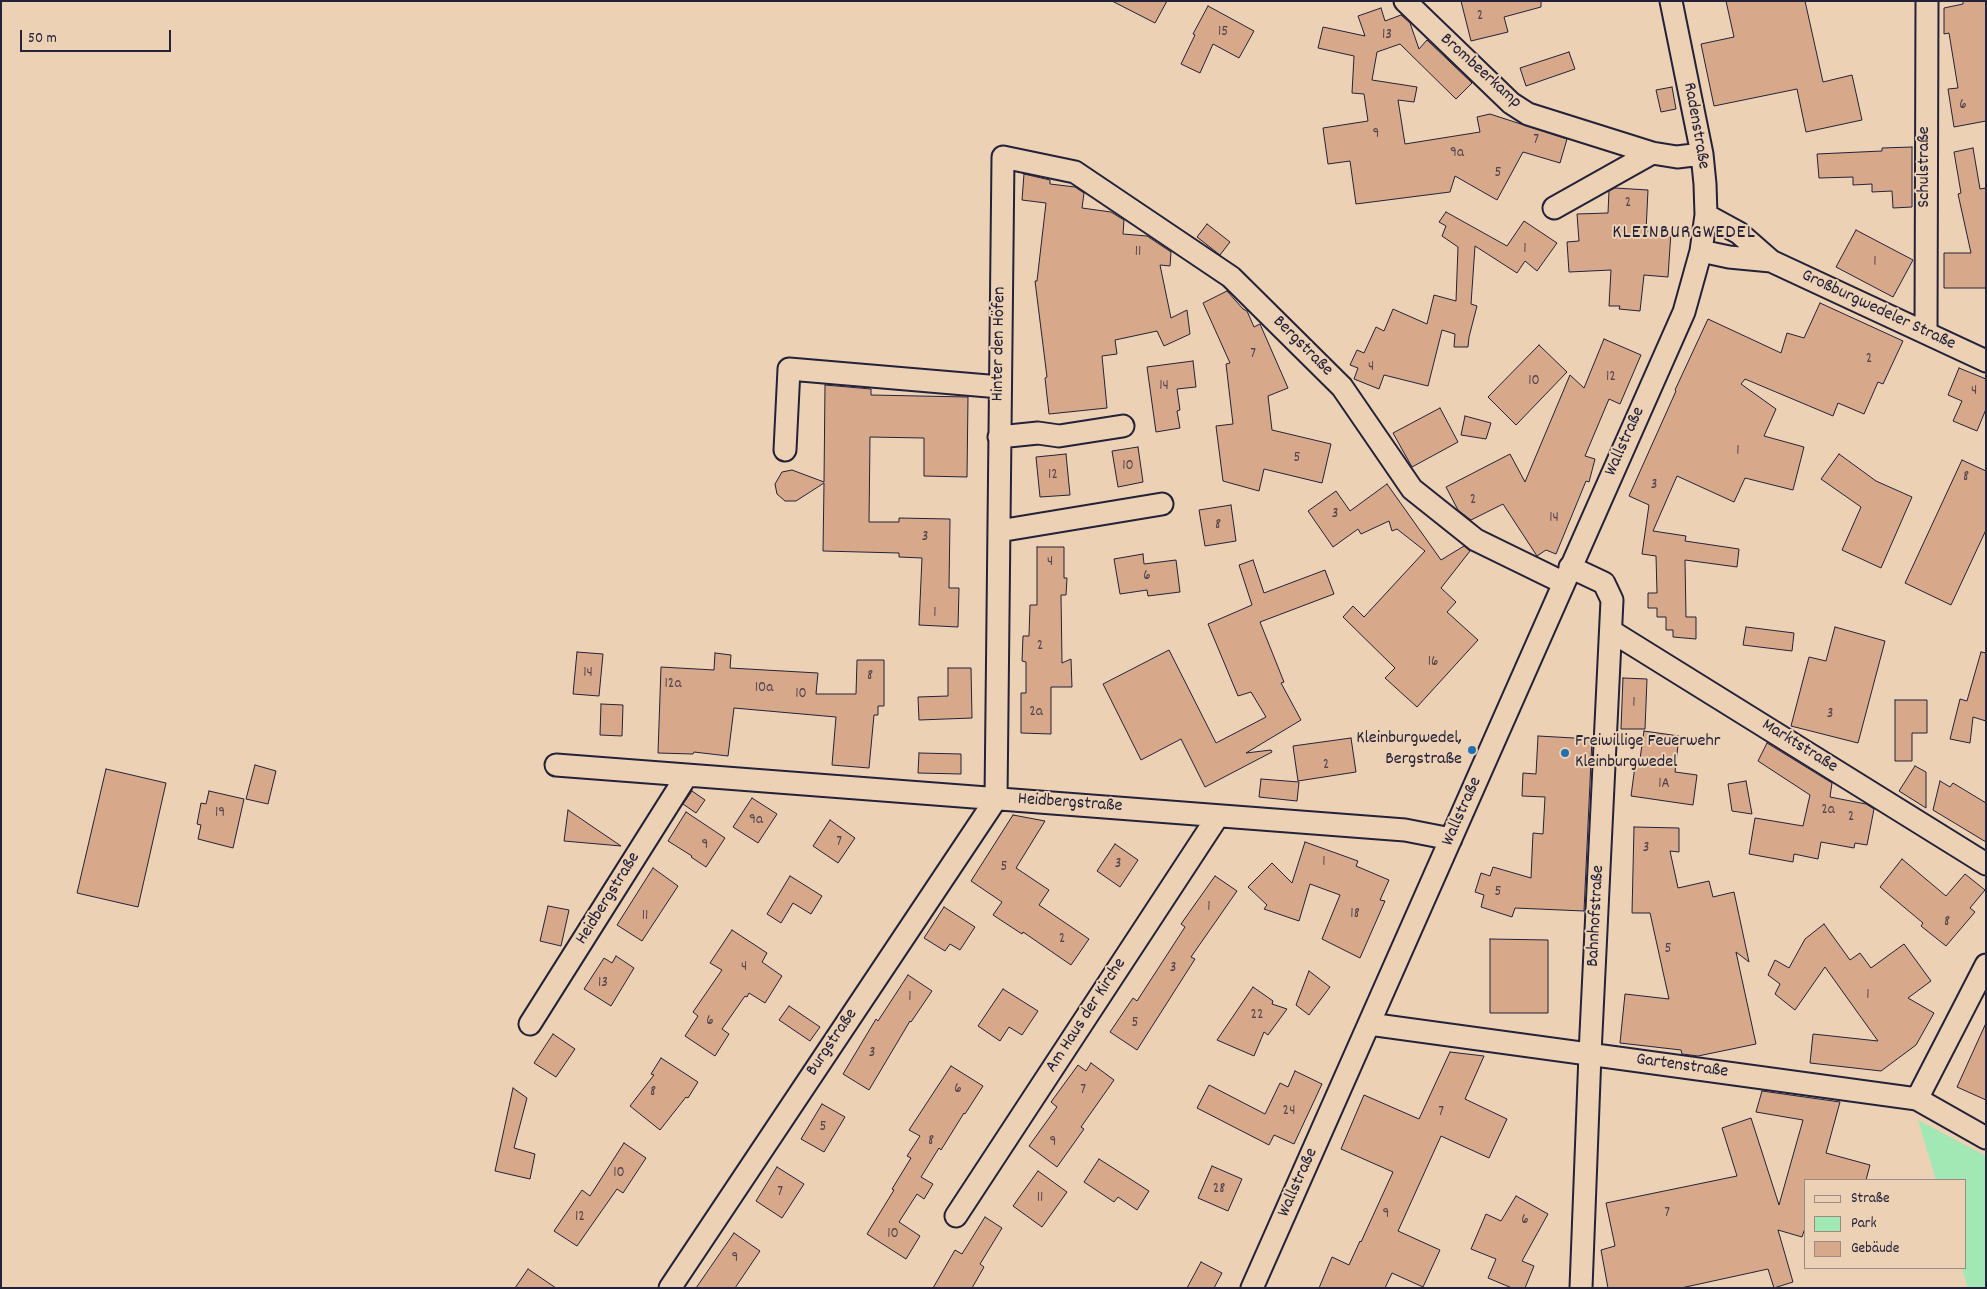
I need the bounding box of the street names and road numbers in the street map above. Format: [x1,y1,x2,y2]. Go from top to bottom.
street label: Brombeerkamp [1435,30,1525,114]
street label: Radenstraße [1677,81,1713,171]
street label: Schulstraße [1915,126,1937,208]
street label: Großburgwedeler Straße [1798,266,1958,356]
street label: Hinter den Höfen [988,286,1012,402]
street label: Bergstraße [1267,312,1337,382]
street label: Wallstraße [1601,404,1651,480]
street label: Marktstraße [1757,715,1841,779]
street label: Wallstraße [1438,774,1488,850]
street label: Heidbergstraße [1017,790,1123,818]
street label: Heidbergstraße [572,849,646,949]
street label: Bahnhofstraße [1584,865,1610,967]
street label: Am Haus der Kirche [1042,955,1132,1077]
street label: Burgstraße [803,1005,863,1081]
street label: Gartenstraße [1635,1050,1729,1084]
street label: Wallstraße [1274,1145,1324,1221]

